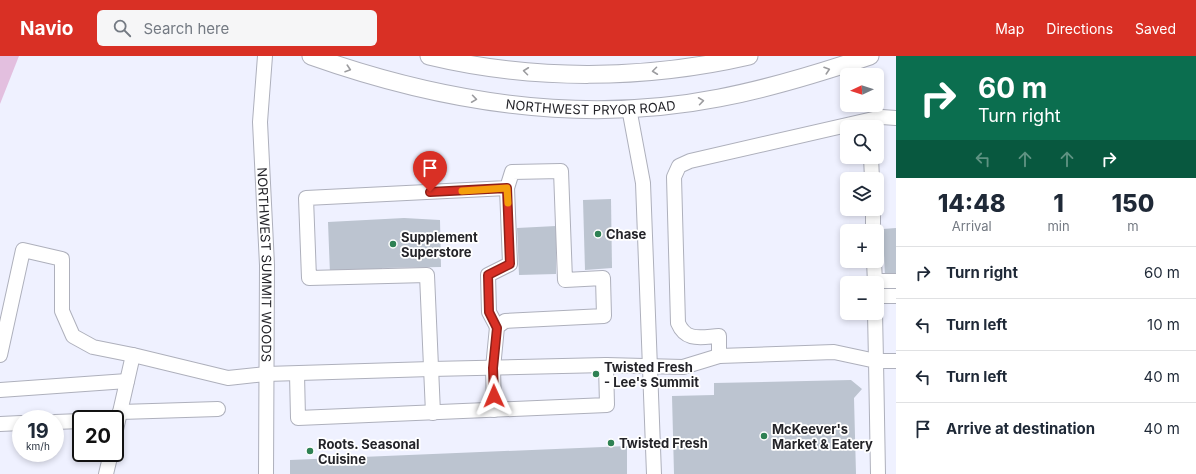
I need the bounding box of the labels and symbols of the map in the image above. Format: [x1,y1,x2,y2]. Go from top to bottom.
one-way arrow [344,64,351,72]
one-way arrow [652,66,658,75]
one-way arrow [523,67,529,76]
one-way arrow [823,67,830,75]
north arrow [840,68,884,112]
one-way arrow [471,94,477,103]
street label: NORTHWEST PRYOR ROAD [505,96,677,118]
one-way arrow [698,97,704,106]
pin [413,151,447,192]
street label: NORTHWEST SUMMIT WOODS [254,167,275,362]
place label: Chase [606,226,647,242]
place label: Supplement Superstore [401,229,478,260]
marker: Chase [593,229,603,239]
marker: Supplement Superstore [388,239,398,249]
place label: Twisted Fresh - Lee's Summit [604,359,699,390]
marker: Twisted Fresh - Lee's Summit [591,369,601,379]
position arrow [473,375,515,417]
speed limit sign: 20 [72,410,124,462]
place label: McKeever's Market & Eatery [772,421,873,452]
marker: McKeever's Market & Eatery [759,431,769,441]
place label: Twisted Fresh [619,435,708,451]
place label: Roots. Seasonal Cuisine [318,436,420,467]
marker: Twisted Fresh [606,438,616,448]
marker: Roots. Seasonal Cuisine [305,446,315,456]

